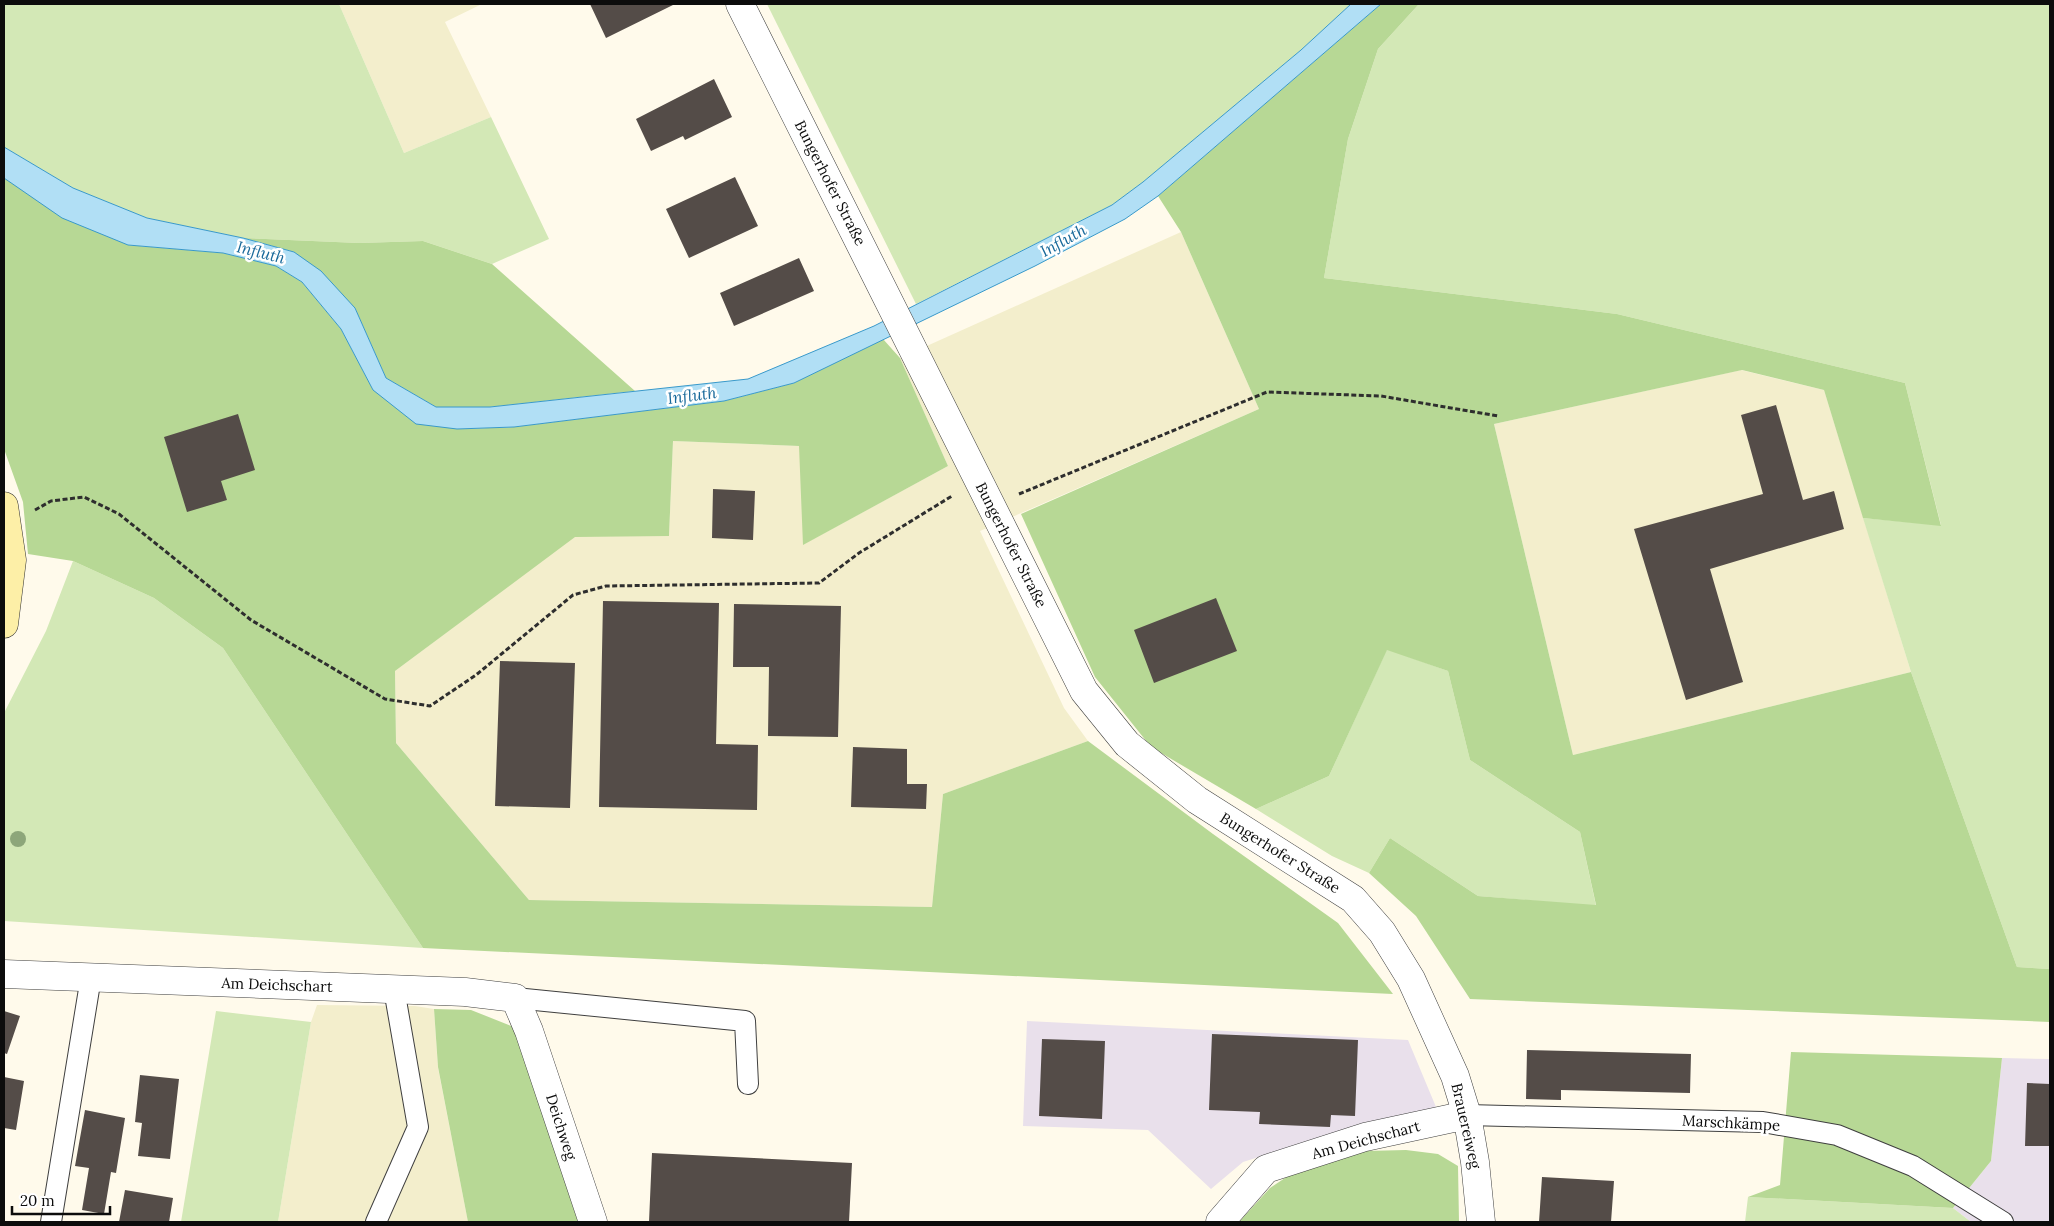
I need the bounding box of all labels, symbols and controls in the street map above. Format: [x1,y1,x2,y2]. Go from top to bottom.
street label: Bungerhofer Straße [791,117,870,249]
water label: Influth [1037,219,1089,261]
water label: Influth [235,236,287,268]
water label: Influth [666,382,718,408]
street label: Bungerhofer Straße [972,479,1051,611]
street label: Bungerhofer Straße [1217,808,1344,897]
street label: Am Deichschart [220,973,333,996]
street label: Brauereiweg [1447,1081,1486,1171]
street label: Deichweg [542,1091,581,1163]
street label: Marschkämpe [1681,1110,1781,1135]
street label: Am Deichschart [1309,1116,1422,1163]
scale bar [12,1184,110,1216]
text: 20 m [20,1191,55,1210]

